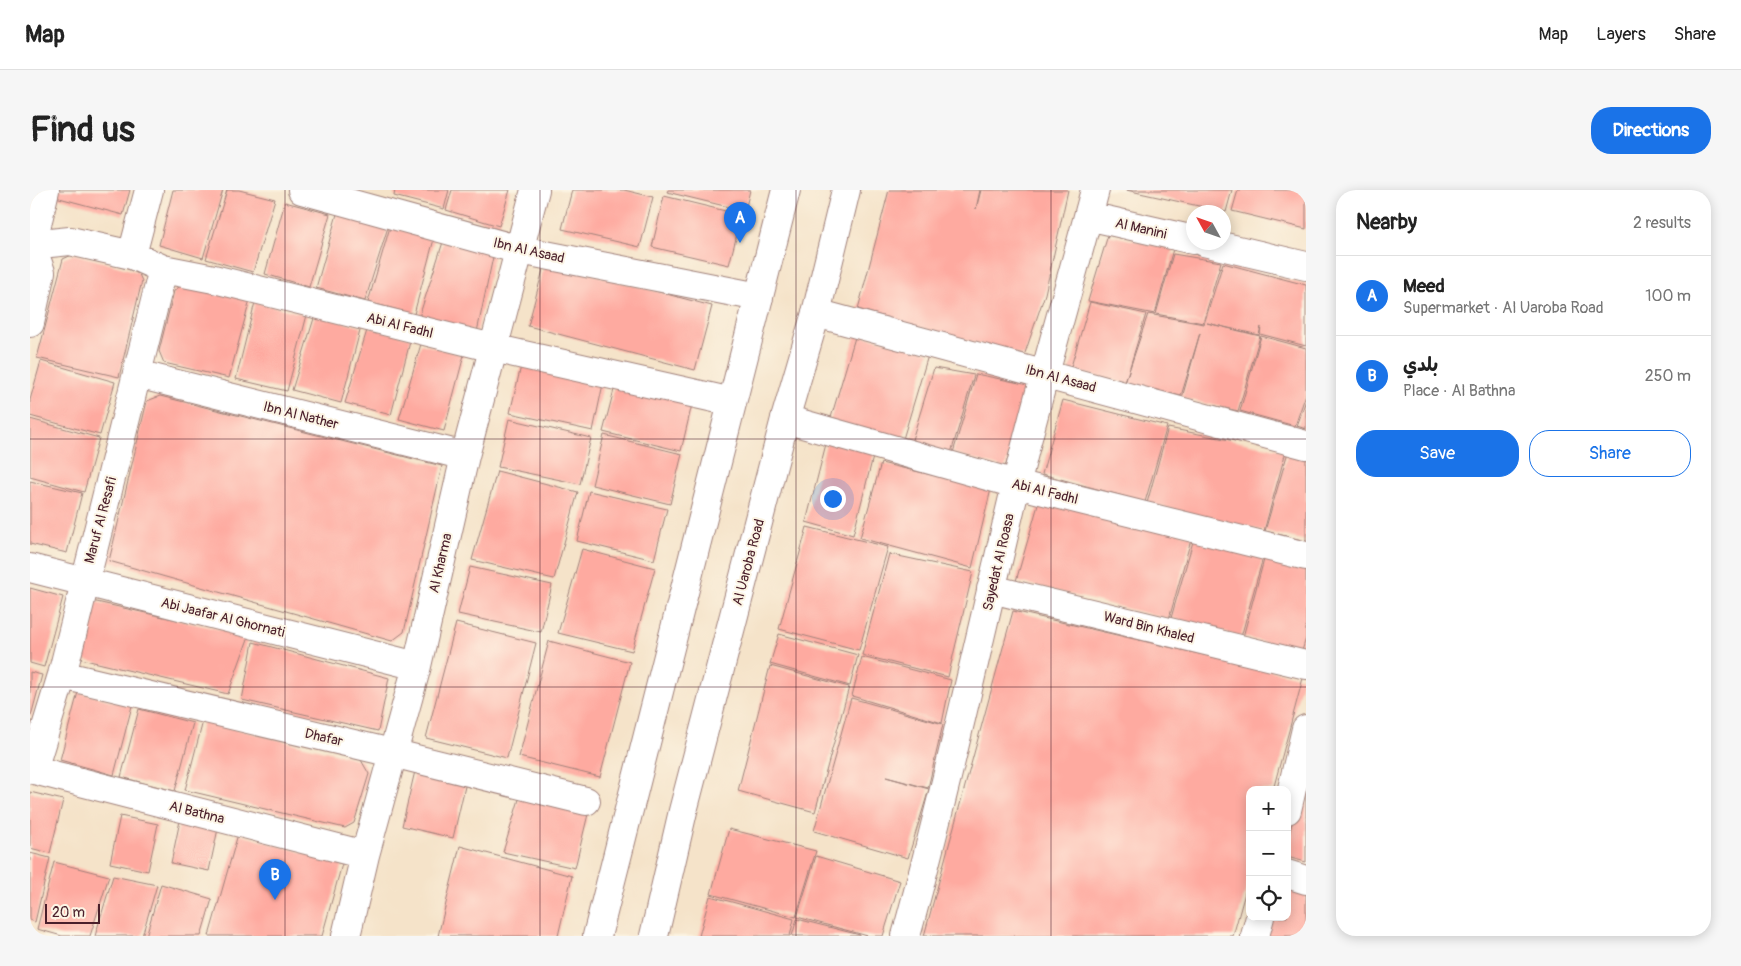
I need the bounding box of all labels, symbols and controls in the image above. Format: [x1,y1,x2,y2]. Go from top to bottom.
text: Map [25,20,65,49]
text: Map [1539,23,1568,46]
text: Layers [1596,23,1646,46]
text: Share [1674,23,1716,46]
button: Directions [1591,107,1711,154]
text: Find us [30,108,135,152]
pin: A [724,202,756,243]
north arrow [1186,205,1231,250]
text: Nearby [1356,209,1417,236]
text: 2 results [1633,213,1691,233]
street label: Al Manini [1113,214,1169,243]
street label: Ibn Al Asaad [492,234,566,267]
text: Meed [1403,274,1445,298]
text: A [1367,286,1377,306]
text: 100 m [1645,286,1691,306]
text: Supermarket · Al Uaroba Road [1403,298,1604,318]
street label: Abi Al Fadhl [365,309,435,342]
text: بلدي [1403,353,1438,377]
street label: Ibn Al Asaad [1024,361,1098,396]
text: B [1367,366,1377,386]
text: 250 m [1645,366,1691,386]
text: Place · Al Bathna [1403,381,1515,401]
street label: Ibn Al Nather [262,398,340,433]
button: Save [1356,430,1519,477]
button: Share [1529,430,1691,477]
street label: Maruf Al Resafi [81,475,120,565]
street label: Abi Al Fadhl [1010,475,1080,508]
your location [820,486,846,512]
street label: Sayedat Al Roasa [979,512,1018,612]
street label: Al Uaroba Road [729,517,768,607]
street label: Al Kharma [425,532,456,595]
street label: Abi Jaafar Al Ghornati [159,594,287,641]
street label: Ward Bin Khaled [1102,608,1196,647]
street label: Dhafar [303,725,345,750]
map controls [1246,786,1291,921]
button: + [1246,786,1291,831]
street label: Al Bathna [168,797,226,828]
button: − [1246,831,1291,876]
pin: B [259,859,291,900]
button: locate [1246,876,1291,921]
scale bar [45,901,100,924]
text: 20 m [52,904,85,921]

